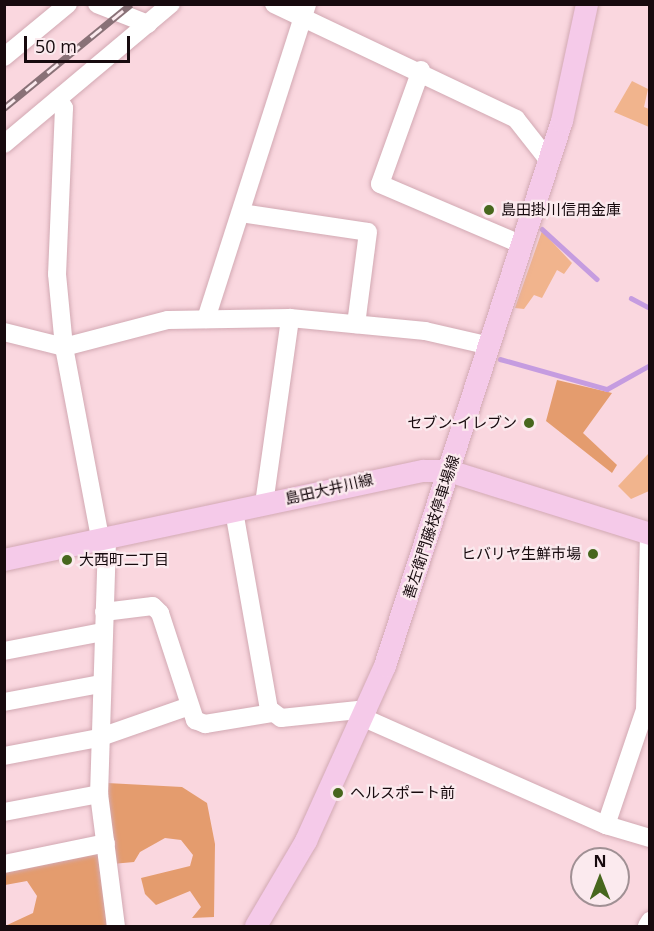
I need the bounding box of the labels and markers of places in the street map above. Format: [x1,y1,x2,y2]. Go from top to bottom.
place label: 島田掛川信用金庫 [501,201,621,219]
marker: 島田掛川信用金庫 [482,203,496,217]
place label: セブン-イレブン [407,414,517,432]
marker: セブン-イレブン [522,416,536,430]
place label: ヒバリヤ生鮮市場 [461,545,581,563]
marker: ヒバリヤ生鮮市場 [586,547,600,561]
place label: 大西町二丁目 [79,551,169,569]
marker: 大西町二丁目 [60,553,74,567]
place label: ヘルスポート前 [350,784,455,802]
marker: ヘルスポート前 [331,786,345,800]

